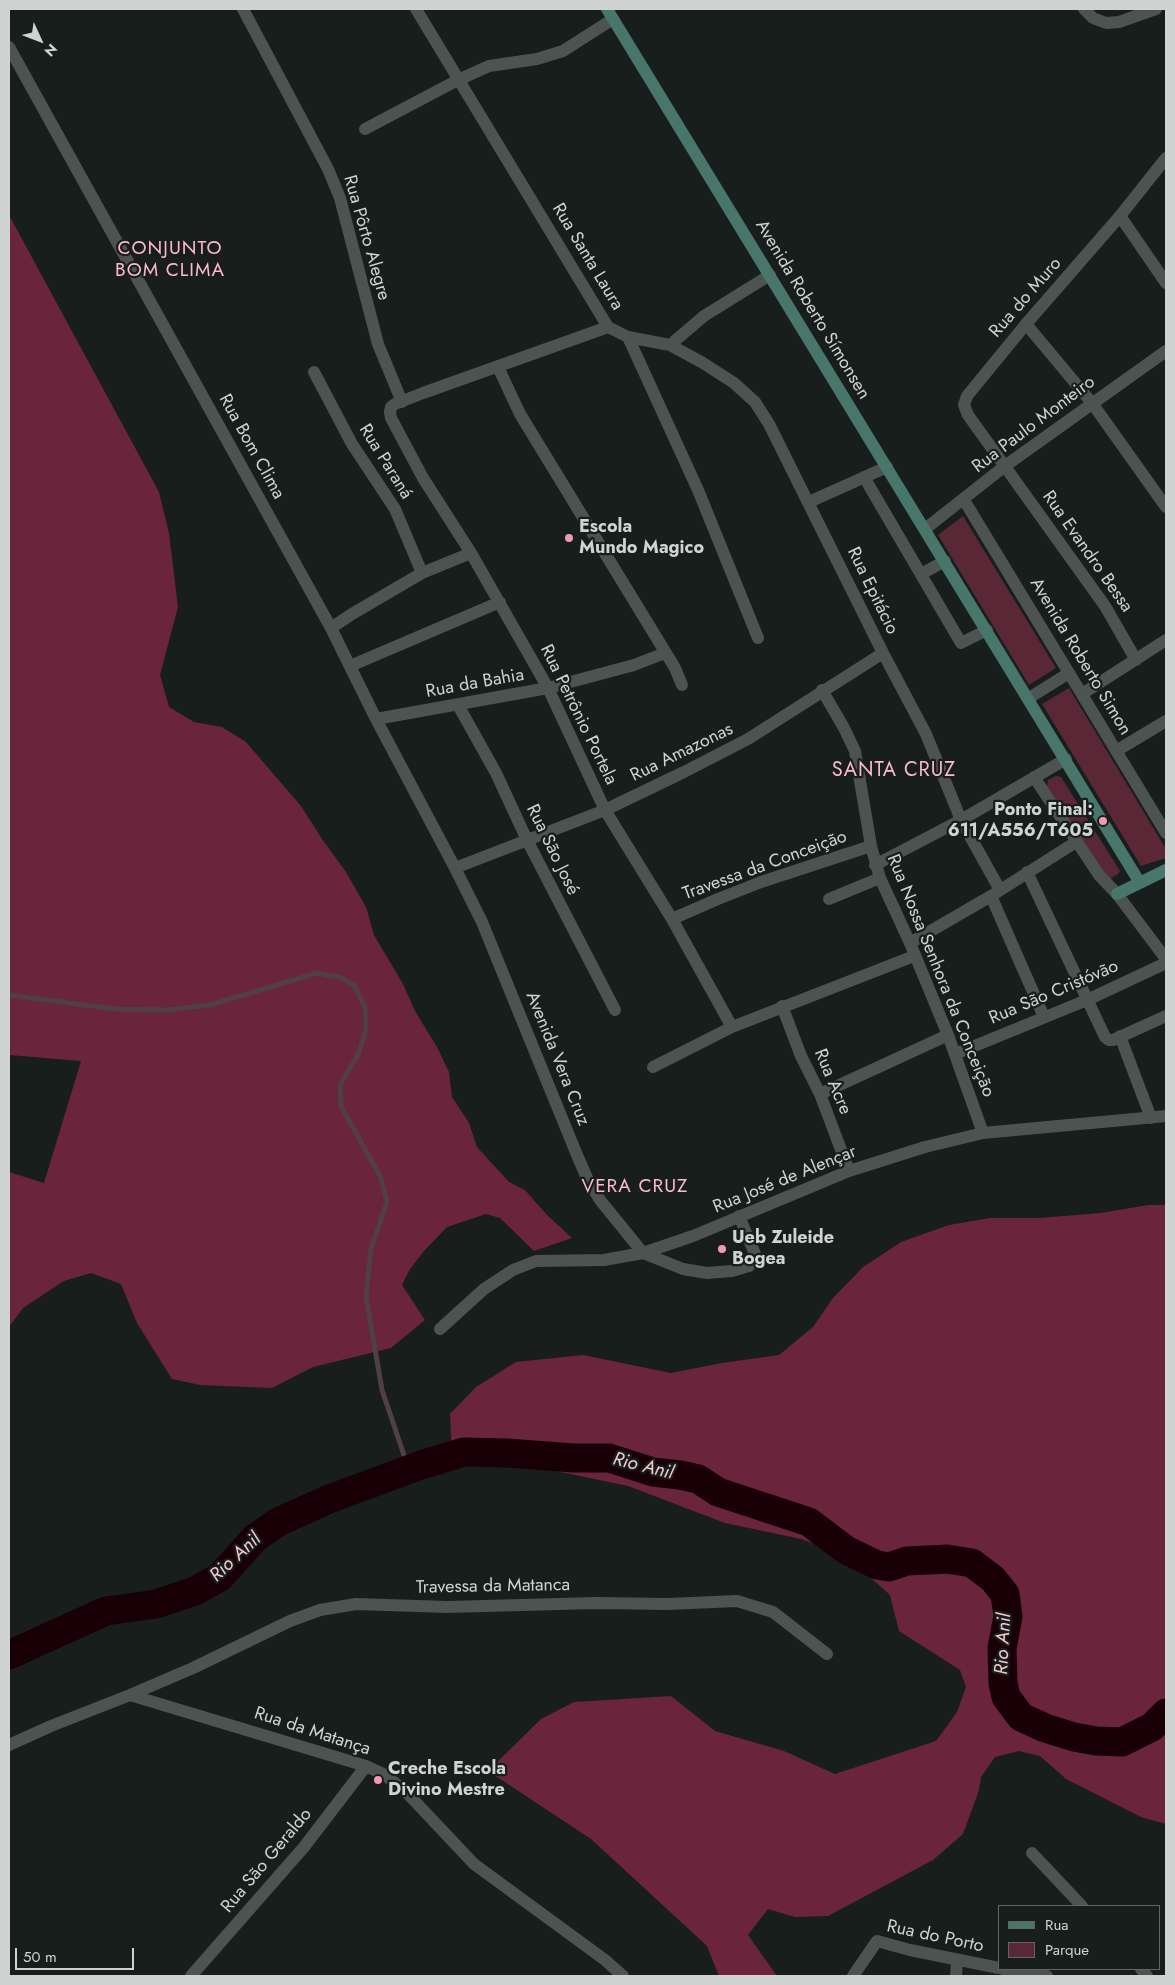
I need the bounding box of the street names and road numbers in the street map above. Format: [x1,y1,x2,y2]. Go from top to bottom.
street label: Rua Pôrto Alegre [338,173,394,303]
street label: Rua Santa Laura [547,200,627,314]
street label: Avenida Roberto Símonsen [750,216,874,404]
street label: Rua do Muro [985,254,1067,342]
street label: Rua Paulo Monteiro [968,372,1100,478]
street label: Rua Bom Clima [213,391,289,503]
street label: Rua Paraná [353,420,417,504]
street label: Rua Evandro Bessa [1037,487,1137,617]
street label: Rua Epitácio [842,544,902,638]
street label: Avenida Roberto Simon [1025,575,1135,739]
street label: Rua Petrônio Portela [535,641,621,789]
street label: Rua da Bahia [424,665,526,703]
street label: Rua Amazonas [627,719,737,787]
street label: Rua São José [521,801,583,899]
street label: Travessa da Conceição [680,826,850,906]
street label: Rua Nossa Senhora da Conceição [881,852,999,1100]
street label: Rua São Cristóvão [986,956,1122,1030]
street label: Avenida Vera Cruz [520,989,594,1129]
street label: Rua Acre [809,1046,855,1118]
street label: Rua José de Alençar [710,1141,860,1219]
street label: Travessa da Matanca [416,1575,570,1599]
street label: Rua da Matança [251,1703,373,1761]
street label: Rua São Geraldo [217,1804,317,1918]
street label: Rua do Porto [885,1916,985,1958]

